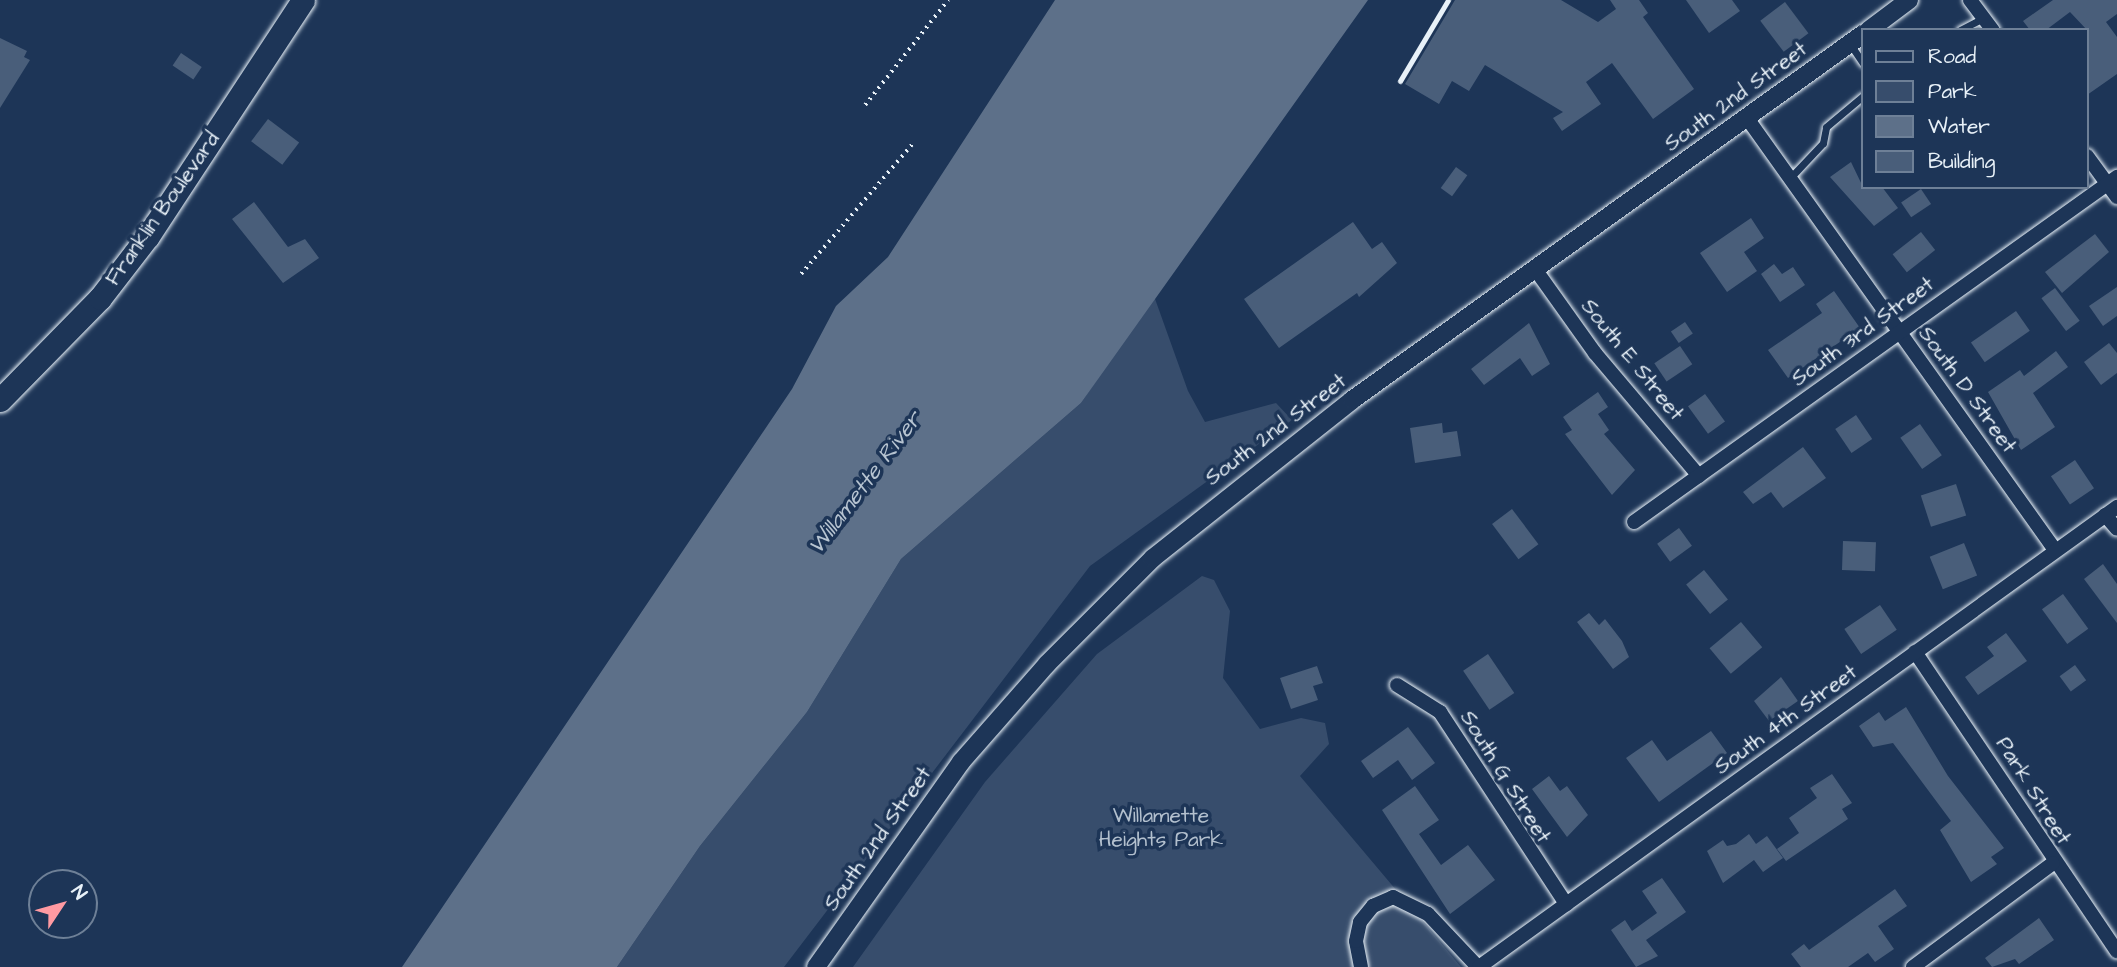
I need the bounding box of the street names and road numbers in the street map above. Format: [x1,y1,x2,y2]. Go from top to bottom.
street label: South 2nd Street [1660,37,1812,157]
street label: Franklin Boulevard [101,127,225,291]
street label: South 3rd Street [1787,272,1939,392]
street label: South E Street [1575,294,1689,426]
street label: South D Street [1913,322,2021,458]
street label: South 2nd Street [1201,369,1351,491]
street label: South 4th Street [1710,660,1862,780]
street label: South G Street [1454,706,1556,848]
street label: Park Street [1990,733,2076,849]
street label: South 2nd Street [819,762,937,916]

